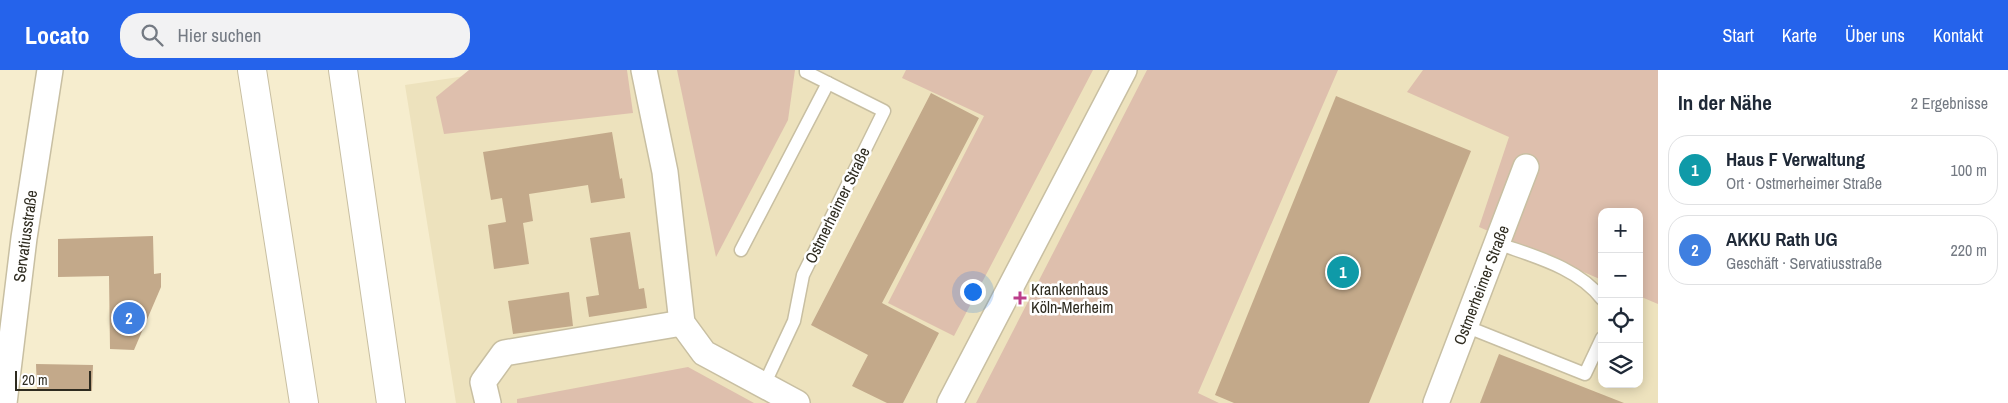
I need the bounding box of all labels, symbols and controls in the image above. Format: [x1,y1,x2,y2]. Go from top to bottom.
search box [120,13,470,58]
text: Locato [25,19,90,51]
icon: search [138,21,166,49]
text: Hier suchen [178,22,262,48]
text: Start [1723,23,1754,48]
text: Karte [1782,23,1817,48]
text: Über uns [1845,23,1905,48]
text: Kontakt [1933,23,1983,48]
text: In der Nähe [1678,88,1772,117]
text: 2 Ergebnisse [1911,92,1988,114]
street label: Ostmerheimer Straße [799,143,875,267]
text: Haus F Verwaltung [1726,146,1865,172]
text: 1 [1691,159,1699,181]
text: 100 m [1951,159,1987,181]
text: Ort · Ostmerheimer Straße [1726,172,1882,194]
street label: Servatiusstraße [8,189,42,283]
map controls [1598,208,1643,388]
button: + [1598,208,1643,253]
street label: Ostmerheimer Straße [1448,222,1514,348]
text: AKKU Rath UG [1726,226,1838,252]
text: 2 [1691,239,1699,261]
text: 220 m [1951,239,1987,261]
text: Geschäft · Servatiusstraße [1726,252,1882,274]
pin: 1 [1327,253,1359,291]
button: − [1598,253,1643,298]
place label: Krankenhaus Köln-Merheim [1031,278,1113,318]
your location [960,279,986,305]
marker: Krankenhaus Köln-Merheim [1013,291,1027,305]
button: locate [1598,298,1643,343]
pin: 2 [113,299,145,337]
button: layers [1598,343,1643,388]
scale bar [15,368,91,391]
text: 20 m [22,371,48,389]

